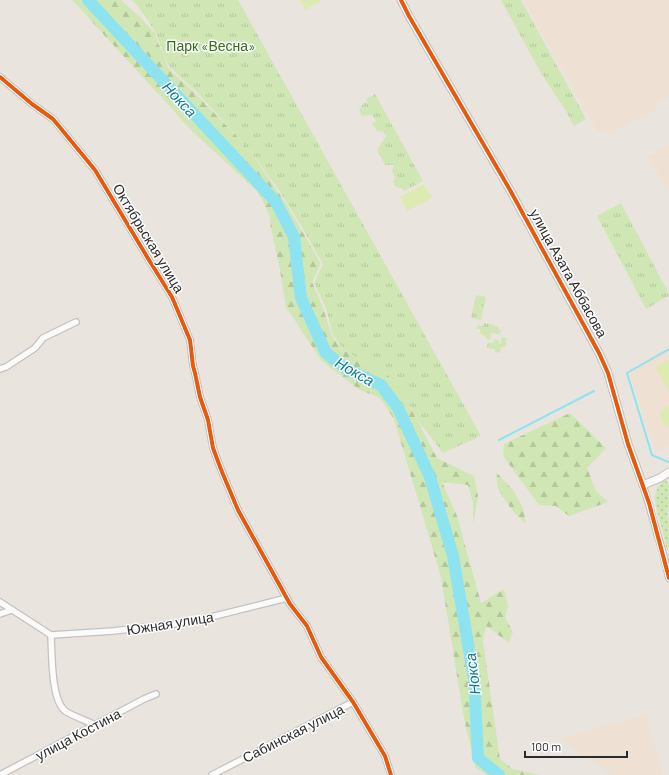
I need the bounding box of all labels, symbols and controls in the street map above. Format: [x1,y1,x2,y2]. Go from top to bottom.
park label: Парк «Весна» [166,37,256,54]
water label: Нокса [159,78,201,120]
street label: Октябрьская улица [110,180,188,296]
street label: улица Азата Аббасова [527,206,611,340]
water label: Нокса [332,353,378,389]
street label: Южная улица [125,608,215,638]
water label: Нокса [461,652,483,696]
street label: Сабинская улица [239,700,347,766]
street label: улица Костина [33,704,124,764]
scale bar [525,733,627,759]
text: 100 m [531,739,561,753]

